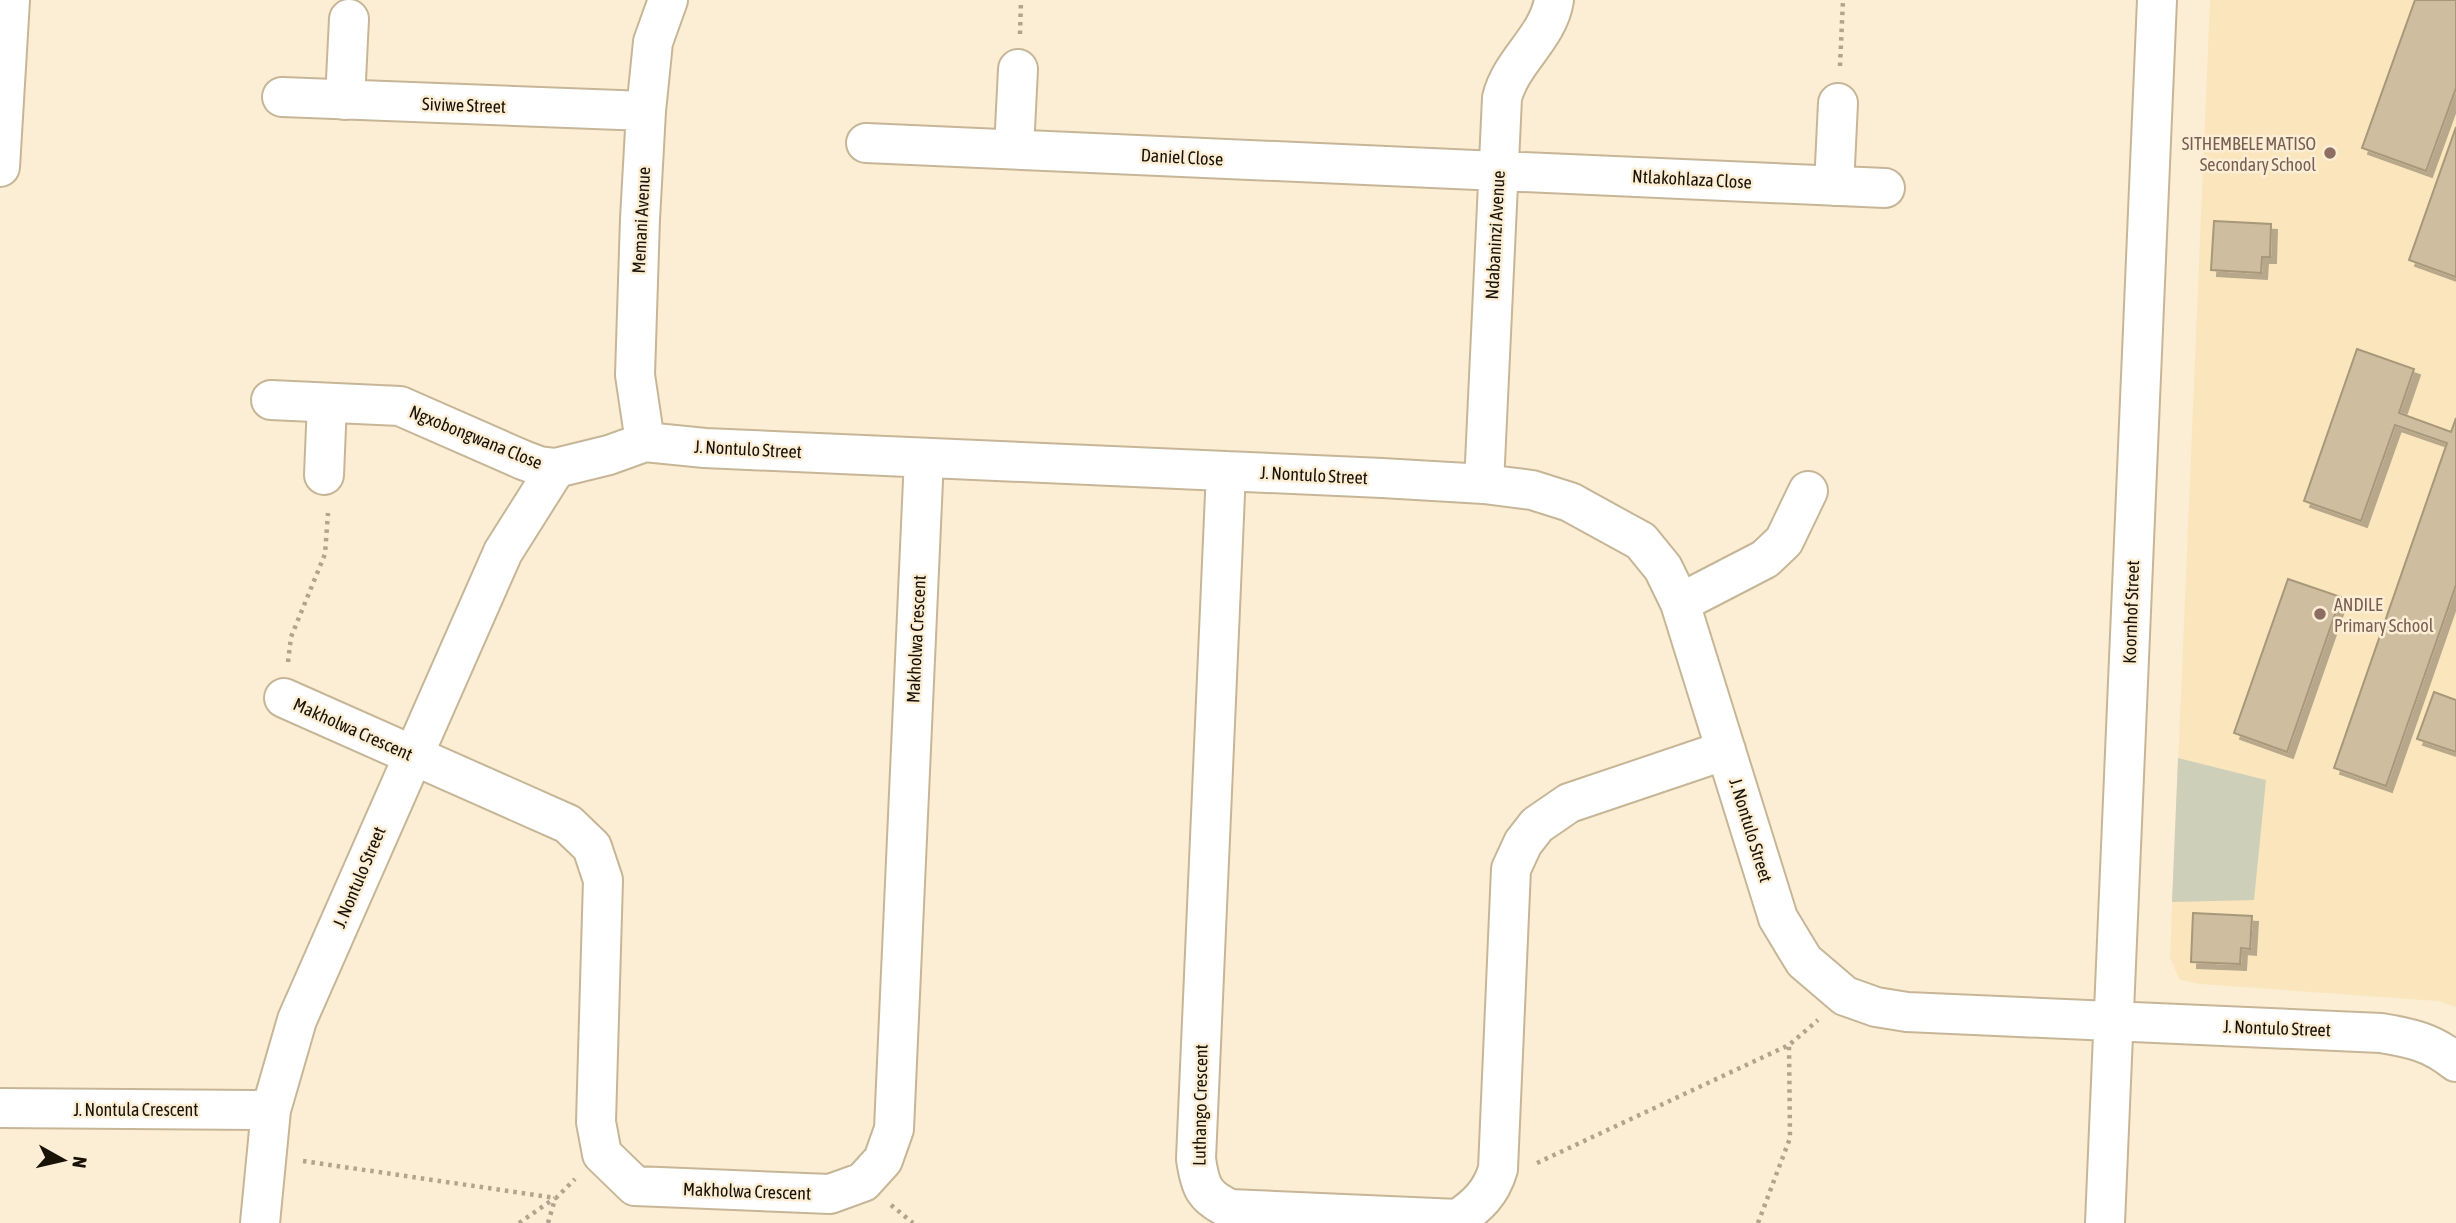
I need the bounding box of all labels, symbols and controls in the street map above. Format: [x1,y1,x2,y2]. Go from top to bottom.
street label: Siviwe Street [422,93,506,117]
place label: SITHEMBELE MATISO Secondary School [2182,133,2316,175]
street label: Daniel Close [1140,144,1224,170]
marker: SITHEMBELE MATISO Secondary School [2322,145,2338,161]
street label: Ntlakohlaza Close [1632,165,1752,193]
street label: Memani Avenue [628,166,654,274]
street label: Ndabaninzi Avenue [1481,170,1509,300]
street label: Ngxobongwana Close [406,401,546,473]
street label: J. Nontulo Street [694,436,802,462]
street label: J. Nontulo Street [1260,462,1368,488]
street label: Koornhof Street [2119,560,2143,664]
street label: Makholwa Crescent [902,574,930,704]
place label: ANDILE Primary School [2334,594,2434,636]
marker: ANDILE Primary School [2312,606,2328,622]
street label: Makholwa Crescent [290,693,416,765]
street label: J. Nontulo Street [1725,775,1777,885]
street label: J. Nontulo Street [328,823,390,931]
street label: J. Nontulo Street [2223,1016,2331,1040]
street label: Luthango Crescent [1188,1044,1212,1166]
street label: J. Nontula Crescent [73,1099,199,1120]
north arrow [28,1125,98,1195]
text: N [68,1155,92,1169]
street label: Makholwa Crescent [683,1178,811,1204]

